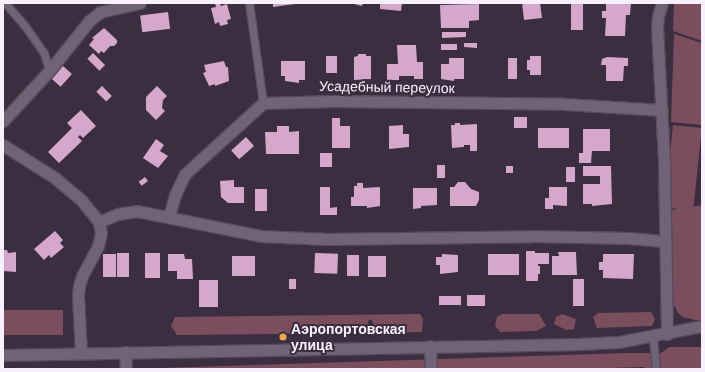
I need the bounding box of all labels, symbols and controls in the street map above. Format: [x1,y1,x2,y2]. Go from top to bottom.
street label: Усадебный переулок [319,77,455,97]
place label: Аэропортовская улица [291,321,406,354]
marker: Аэропортовская улица [278,332,288,342]

